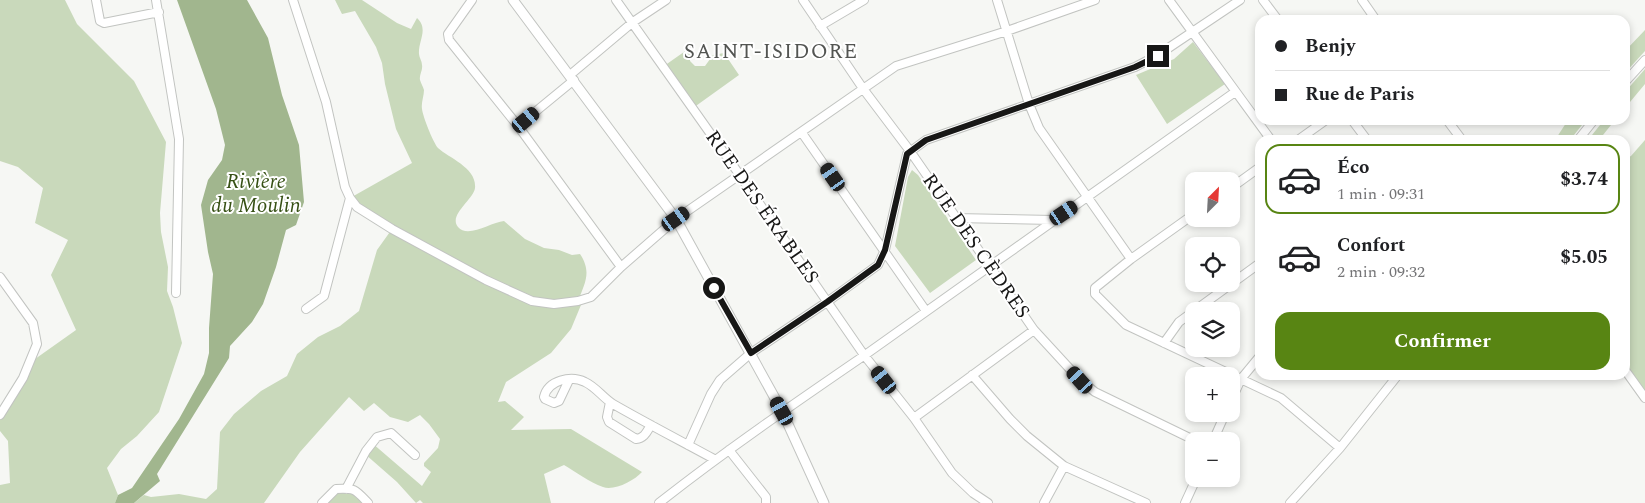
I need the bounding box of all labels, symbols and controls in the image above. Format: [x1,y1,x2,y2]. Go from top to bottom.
text: Benjy [1305,32,1355,61]
district label: SAINT-ISIDORE [684,36,858,68]
route end [1147,45,1169,67]
text: Rue de Paris [1305,80,1415,109]
car [509,105,542,135]
street label: RUE DES ÉRABLES [698,124,826,290]
text: Éco [1337,153,1369,182]
icon: car [1277,157,1322,202]
car [818,160,847,194]
text: $3.74 [1560,165,1608,194]
water label: Rivière du Moulin [211,166,301,222]
street label: RUE DES CÈDRES [915,167,1037,325]
north arrow [1185,172,1240,228]
map controls [1185,172,1240,487]
text: 1 min · 09:31 [1337,182,1425,206]
car [1047,198,1080,228]
car [659,204,692,234]
text: Confort [1337,231,1405,260]
icon: car [1277,235,1322,280]
button: locate [1185,237,1240,292]
text: $5.05 [1560,243,1608,272]
text: 2 min · 09:32 [1337,260,1425,284]
route start [703,277,725,299]
button: layers [1185,302,1240,357]
button: Confirmer [1275,312,1610,370]
car [868,364,899,396]
car [1064,364,1095,396]
button: + [1185,367,1240,422]
car [768,394,795,428]
button: − [1185,432,1240,487]

